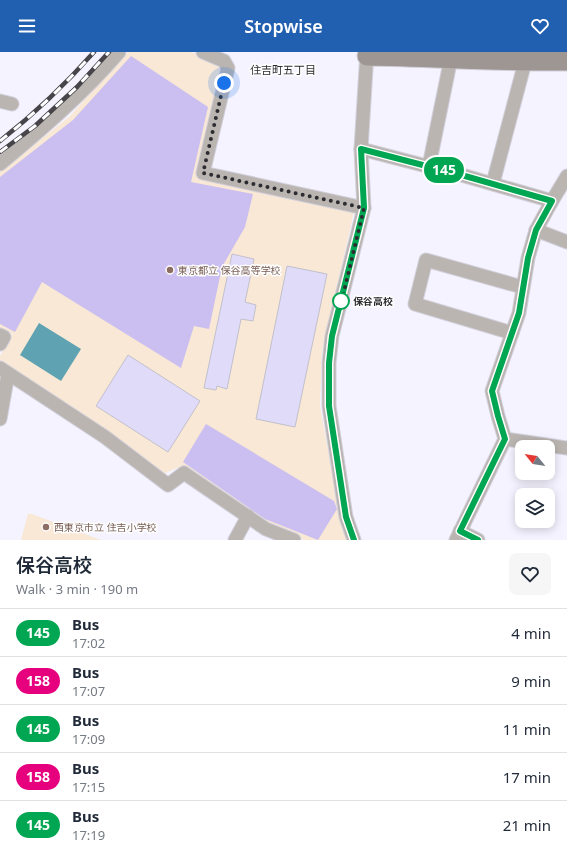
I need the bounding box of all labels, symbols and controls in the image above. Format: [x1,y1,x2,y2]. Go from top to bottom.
text: Stopwise [244,14,323,38]
icon: menu [16,15,38,37]
icon: heart [529,15,551,37]
district label: 住吉町五丁目 [250,62,316,77]
your location [214,73,234,93]
line badge: 145 [421,157,467,183]
text: 145 [432,160,456,179]
place label: 東京都立 保谷高等学校 [178,263,281,277]
marker: 東京都立 保谷高等学校 [165,265,175,275]
marker: 保谷高校 [332,292,350,310]
place label: 保谷高校 [353,294,393,308]
north arrow [515,440,555,480]
map controls [515,440,555,528]
button: layers [515,488,555,528]
place label: 西東京市立 住吉小学校 [54,520,157,534]
marker: 西東京市立 住吉小学校 [41,522,51,532]
text: 保谷高校 [16,552,92,578]
button: heart [509,553,551,595]
text: Walk · 3 min · 190 m [16,580,138,598]
text: Bus [72,614,99,634]
text: 145 [26,623,50,642]
text: 4 min [511,623,551,643]
text: 17:02 [72,634,105,652]
text: Bus [72,662,99,682]
text: 158 [26,671,50,690]
text: 9 min [511,671,551,691]
text: 17:07 [72,682,105,700]
text: Bus [72,710,99,730]
text: 145 [26,719,50,738]
text: 11 min [503,719,551,739]
text: 17:09 [72,730,105,748]
text: Bus [72,758,99,778]
text: 158 [26,767,50,786]
text: 17 min [503,767,551,787]
text: 17:15 [72,778,105,796]
text: Bus [72,806,99,826]
text: 145 [26,815,50,834]
text: 21 min [503,815,551,835]
text: 17:19 [72,826,105,844]

